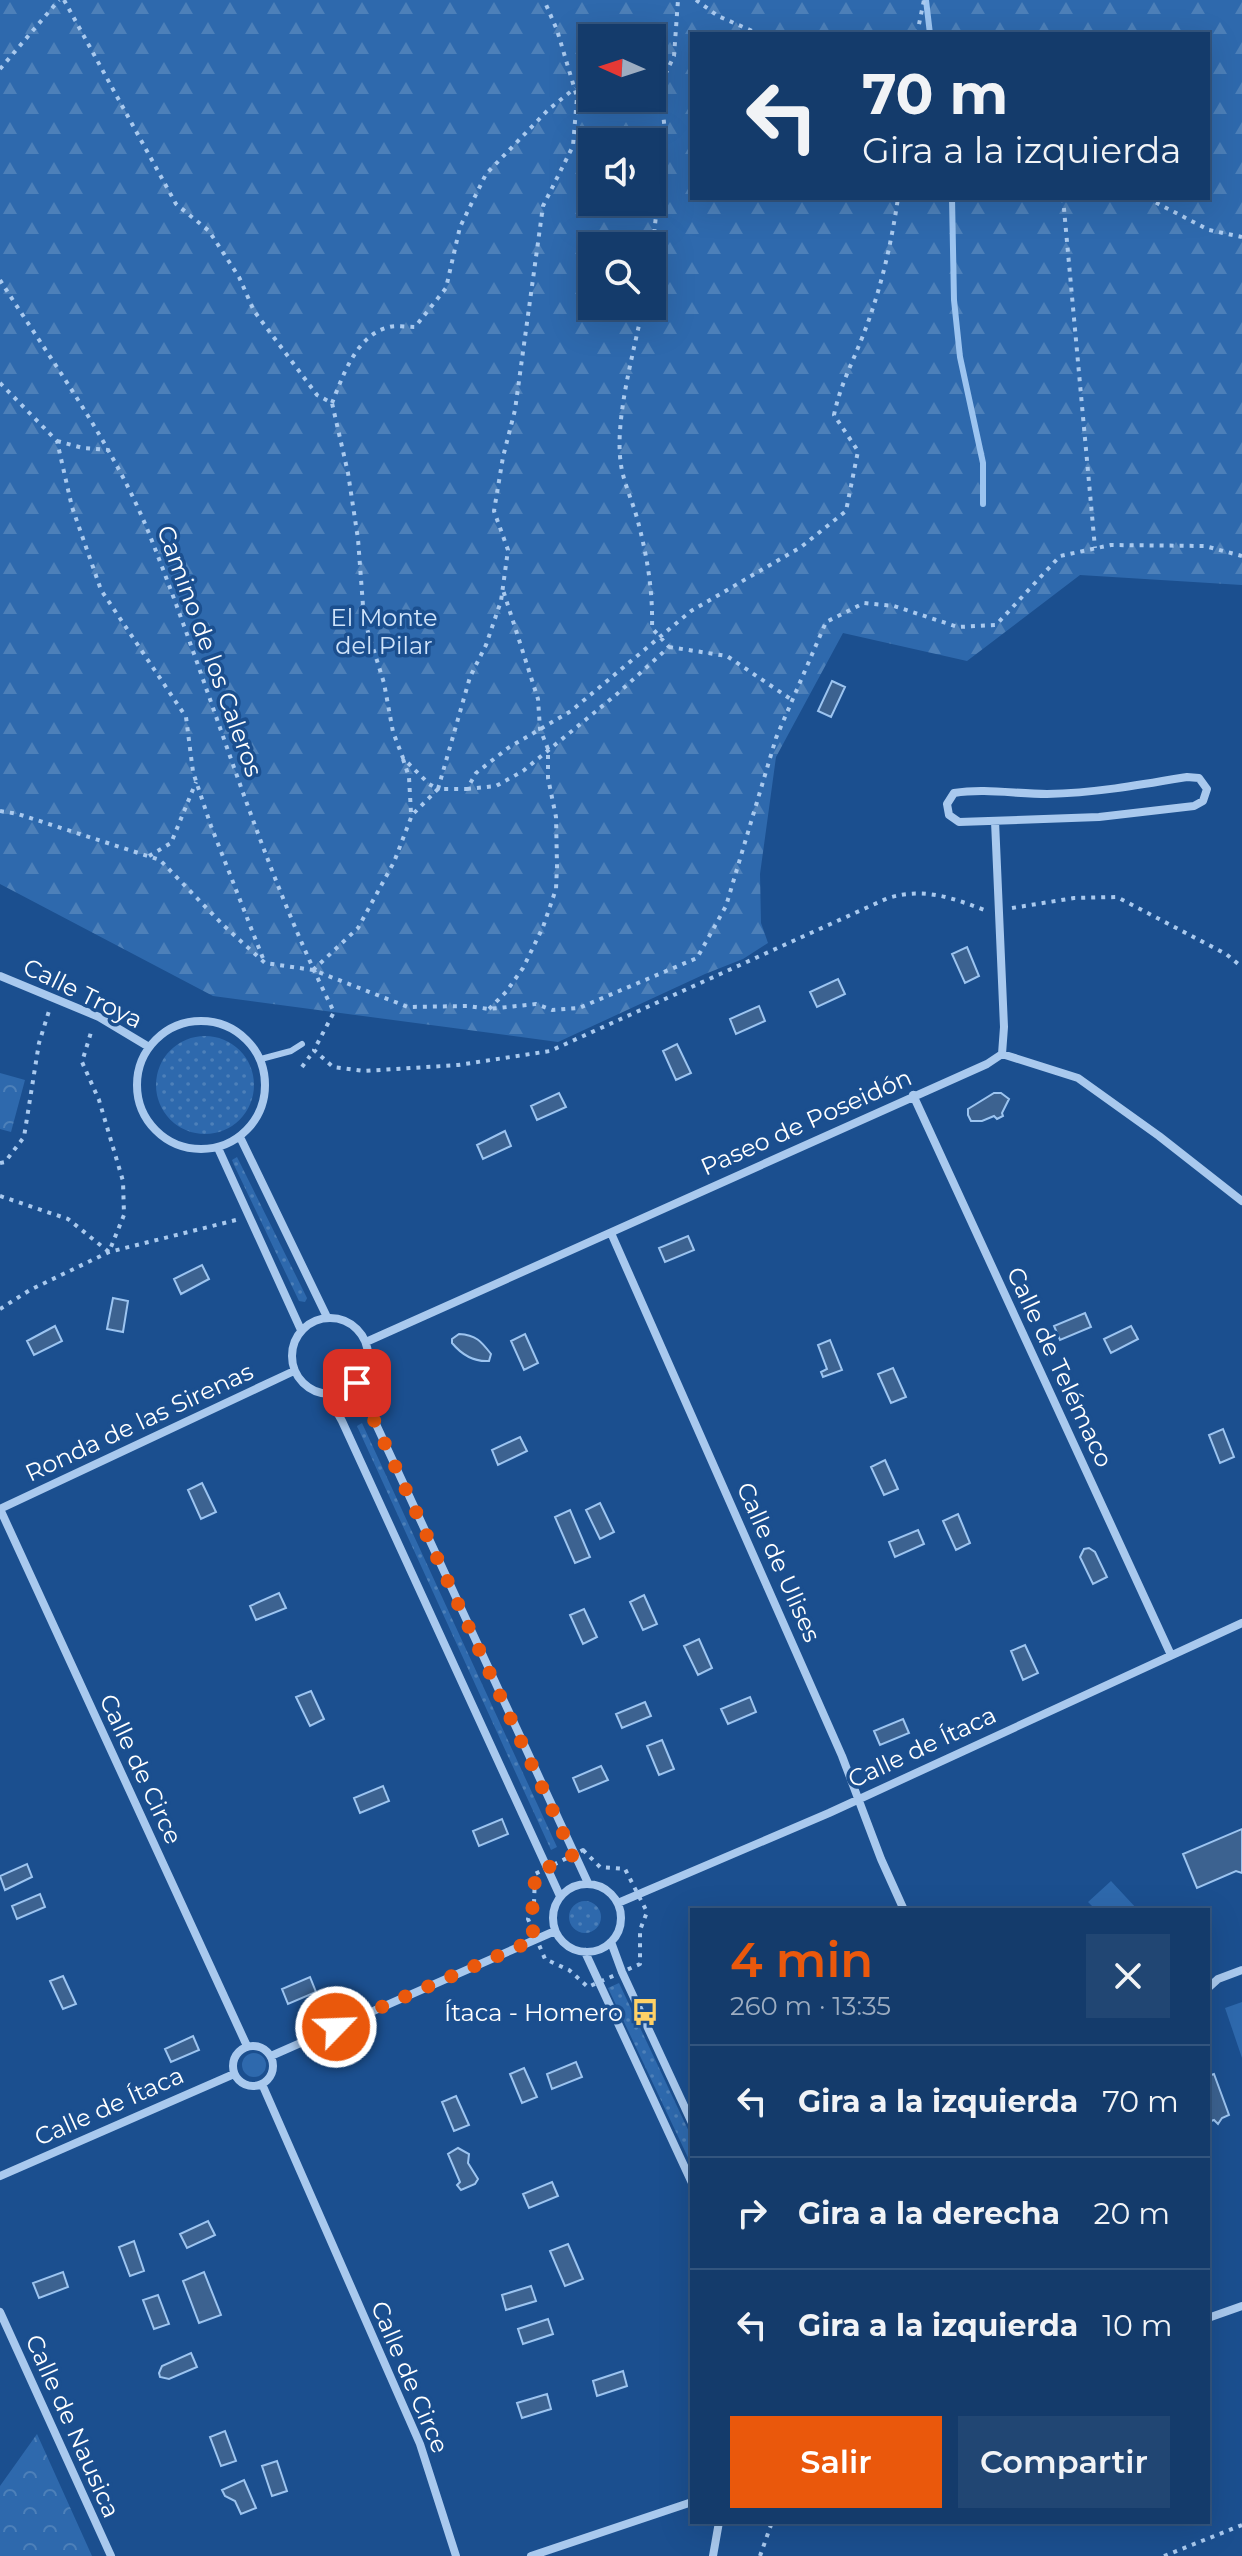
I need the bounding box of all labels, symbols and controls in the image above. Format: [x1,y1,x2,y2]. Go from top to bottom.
north arrow [578,24,666,112]
map controls [578,24,666,320]
text: 70 m [862,60,1008,128]
icon: left [730,64,834,168]
button: sound [578,128,666,216]
text: Gira a la izquierda [862,128,1182,172]
button: search [578,232,666,320]
street label: Camino de los Caleros [151,522,269,780]
park label: El Monte del Pilar [331,603,437,660]
street label: Calle Troya [19,952,147,1034]
street label: Paseo de Poseidón [696,1062,916,1182]
street label: Calle de Telémaco [1001,1262,1119,1472]
pin [323,1349,391,1417]
street label: Ronda de las Sirenas [20,1356,258,1488]
icon: arrive [335,1361,379,1405]
street label: Calle de Ulises [731,1478,827,1646]
street label: Calle de Circe [94,1689,188,1849]
street label: Calle de Ítaca [843,1700,1001,1794]
text: 4 min [730,1931,873,1989]
button: close [1086,1934,1170,2018]
position arrow [294,1985,378,2069]
text: 260 m · 13:35 [730,1990,891,2022]
bus stop icon: Ítaca - Homero [630,1997,660,2027]
place label: Ítaca - Homero [444,1998,623,2027]
street label: Calle de Ítaca [30,2060,188,2152]
icon: left [730,2079,774,2123]
text: Gira a la izquierda [798,2083,1078,2120]
text: 70 m [1102,2083,1179,2120]
icon: right [730,2191,774,2235]
text: Gira a la derecha [798,2195,1060,2232]
text: 20 m [1093,2195,1170,2232]
street label: Calle de Circe [365,2297,455,2457]
icon: left [730,2303,774,2347]
text: Gira a la izquierda [798,2307,1078,2344]
text: 10 m [1102,2307,1173,2344]
street label: Calle de Nausica [20,2330,126,2522]
button: Salir [730,2416,942,2508]
button: Compartir [958,2416,1170,2508]

